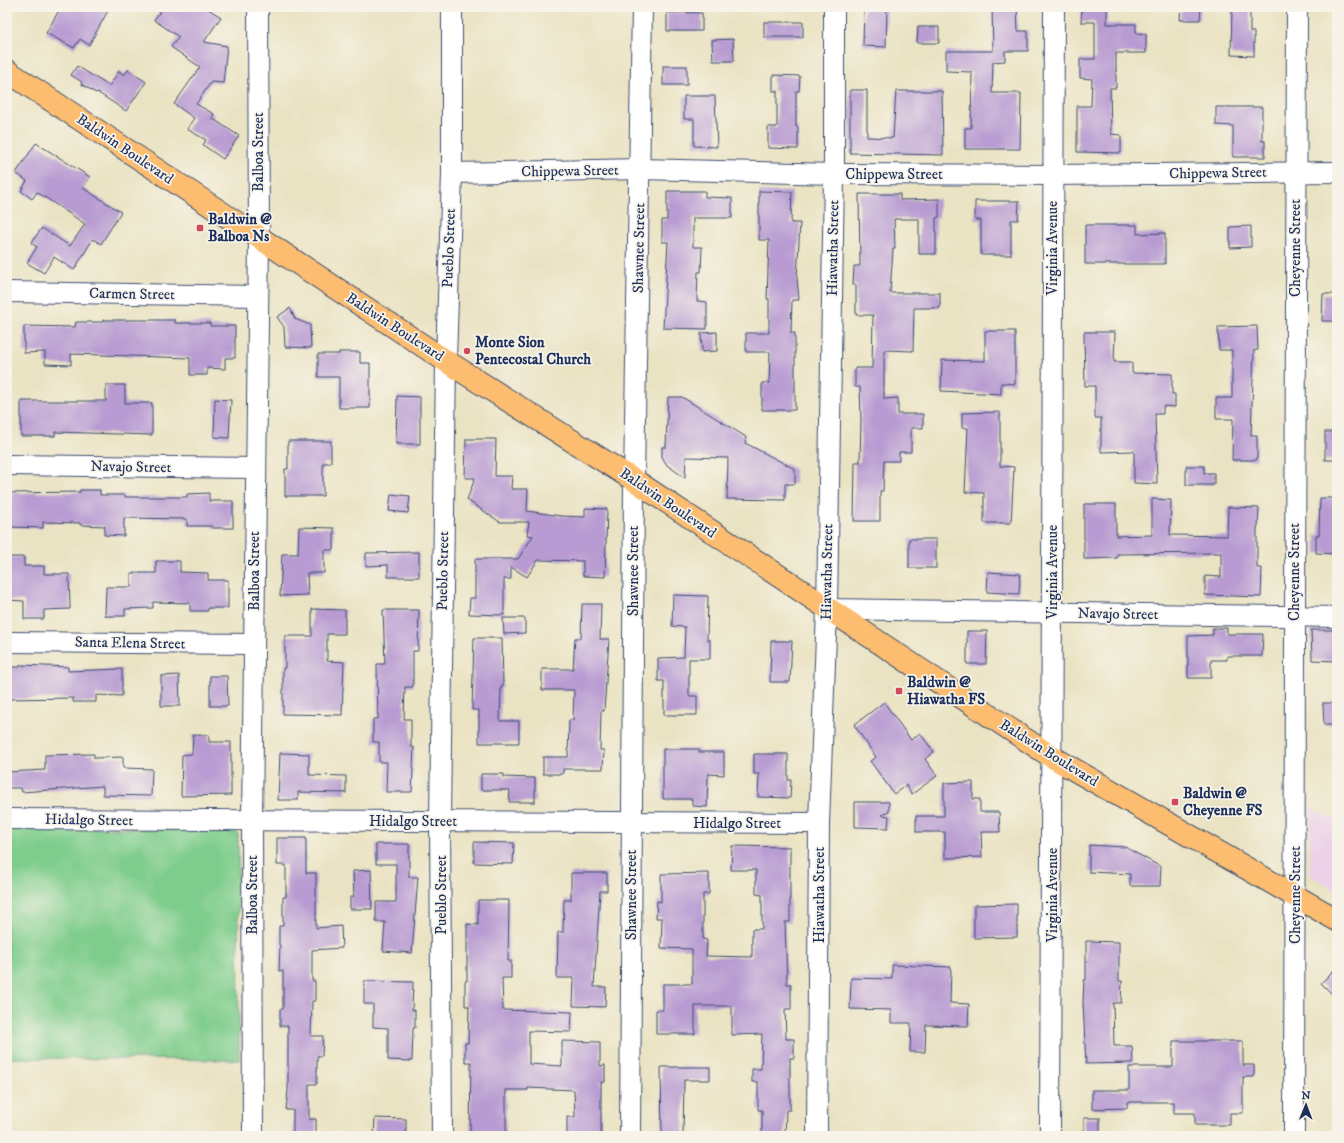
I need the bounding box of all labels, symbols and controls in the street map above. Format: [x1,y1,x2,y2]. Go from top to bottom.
street label: Baldwin Boulevard [73,110,178,189]
street label: Balboa Street [249,112,268,192]
street label: Chippewa Street [521,161,619,181]
street label: Chippewa Street [1169,163,1267,183]
street label: Chippewa Street [845,165,943,184]
street label: Hiawatha Street [823,199,843,296]
street label: Cheyenne Street [1286,199,1305,297]
street label: Virginia Avenue [1043,201,1062,296]
street label: Shawnee Street [629,202,649,293]
street label: Pueblo Street [438,208,460,288]
place label: Baldwin @ Balboa Ns [208,210,272,246]
marker: Baldwin @ Balboa Ns [195,223,205,233]
street label: Carmen Street [89,284,175,304]
street label: Baldwin Boulevard [342,288,448,366]
place label: Monte Sion Pentecostal Church [475,333,591,369]
marker: Monte Sion Pentecostal Church [462,346,472,356]
street label: Navajo Street [90,457,172,477]
street label: Baldwin Boulevard [616,464,721,543]
street label: Hiawatha Street [817,523,837,620]
street label: Cheyenne Street [1285,523,1304,621]
street label: Virginia Avenue [1043,525,1062,620]
street label: Shawnee Street [624,526,643,616]
street label: Balboa Street [245,531,264,611]
street label: Pueblo Street [433,531,453,611]
street label: Navajo Street [1077,604,1159,624]
street label: Santa Elena Street [75,633,186,653]
place label: Baldwin @ Hiawatha FS [907,673,985,709]
marker: Baldwin @ Hiawatha FS [894,686,904,696]
street label: Baldwin Boulevard [996,715,1102,791]
place label: Baldwin @ Cheyenne FS [1183,784,1263,820]
marker: Baldwin @ Cheyenne FS [1170,797,1180,807]
street label: Hidalgo Street [45,810,133,830]
street label: Hidalgo Street [369,812,457,831]
street label: Hidalgo Street [693,814,781,833]
street label: Cheyenne Street [1286,846,1305,944]
street label: Hiawatha Street [810,847,829,943]
street label: Virginia Avenue [1043,848,1062,943]
street label: Shawnee Street [622,850,641,940]
street label: Balboa Street [243,855,262,935]
street label: Pueblo Street [432,855,451,935]
north arrow [1286,1085,1326,1125]
text: N [1302,1089,1311,1103]

